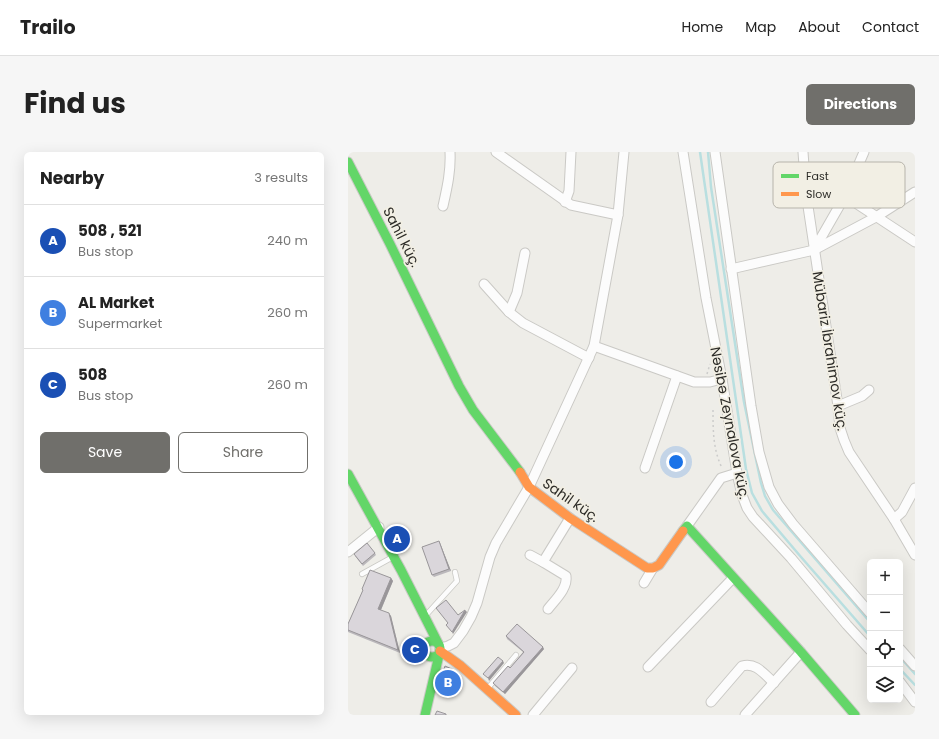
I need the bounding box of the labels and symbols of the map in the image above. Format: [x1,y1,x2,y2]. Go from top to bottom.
legend [773,162,905,208]
text: Fast [806,168,829,184]
text: Slow [806,186,831,202]
street label: Sahil küç. [378,204,426,270]
street label: Mübariz İbrahimov küç. [808,270,853,432]
street label: Nəsibə Zeynalova küç. [705,345,755,501]
your location [666,452,686,472]
street label: Sahil küç. [539,473,603,527]
pin: A [384,524,410,554]
pin: C [402,635,428,665]
pin: B [435,668,461,698]

